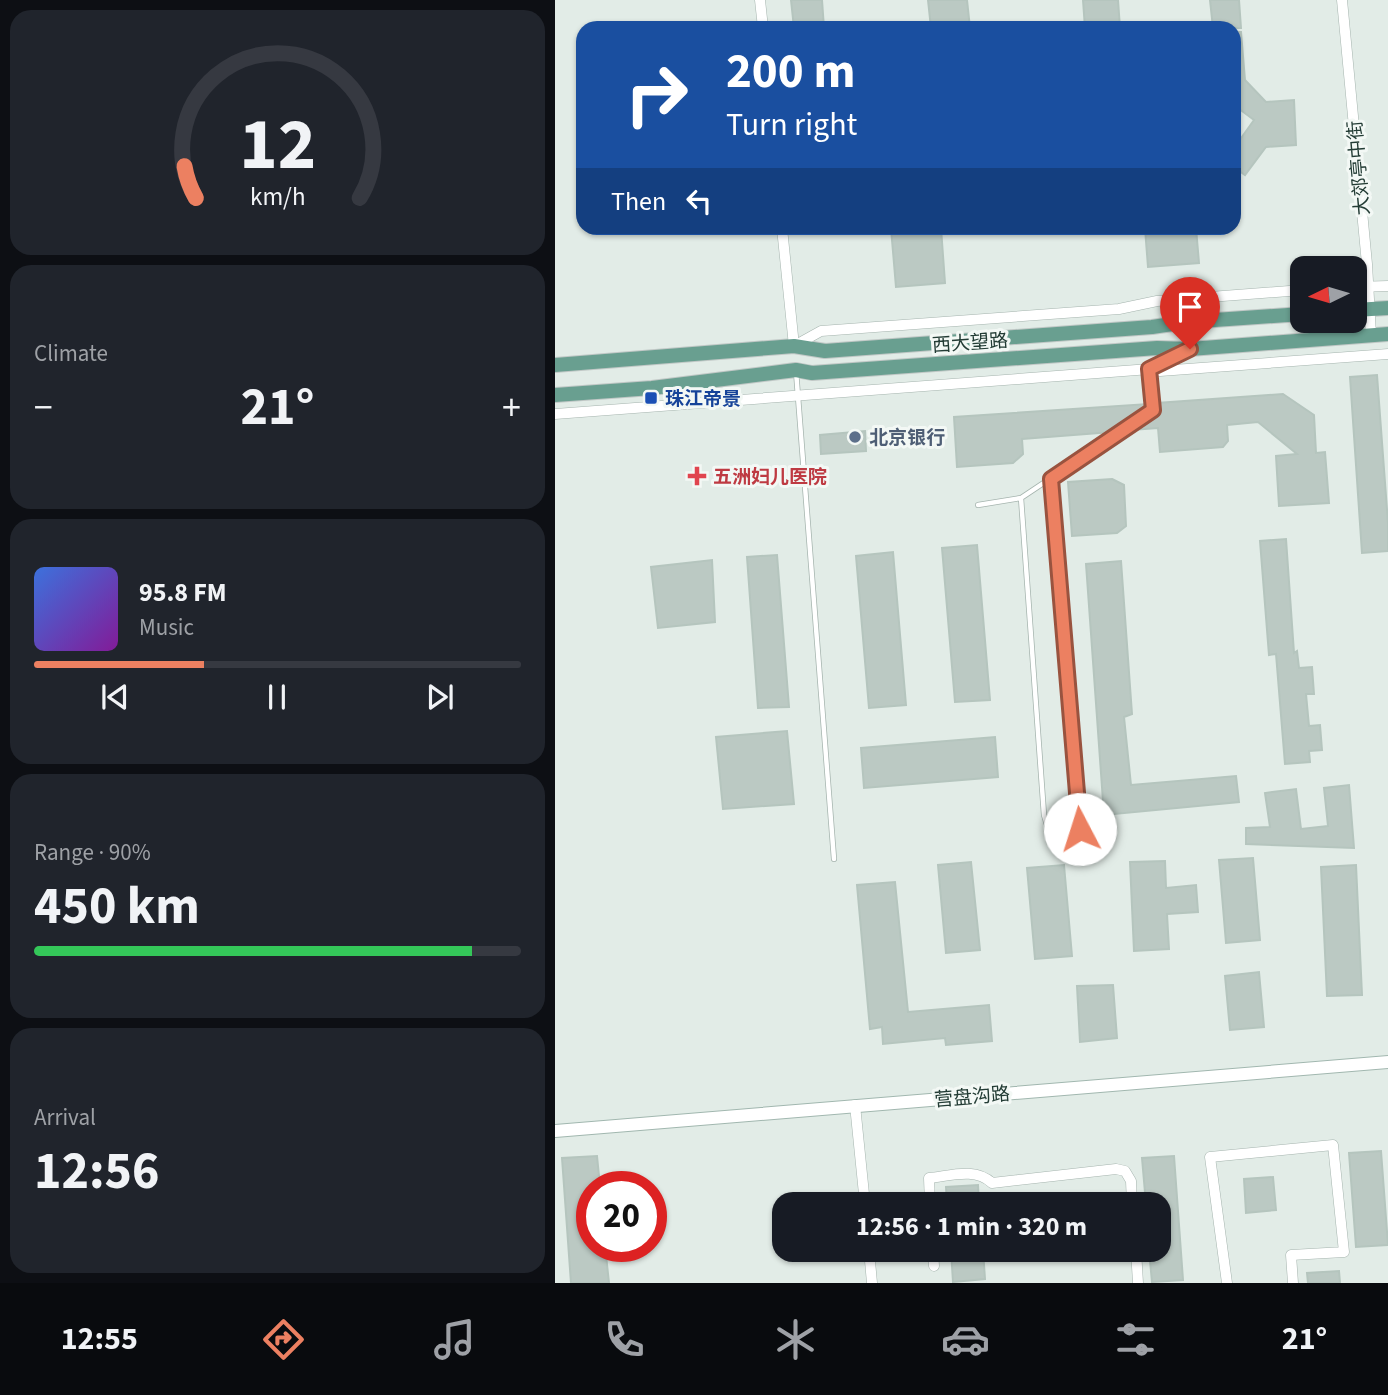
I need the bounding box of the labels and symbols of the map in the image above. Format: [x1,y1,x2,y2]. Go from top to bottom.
street label: 大郊亭中街 [1342,119,1377,216]
north arrow [1290,256,1367,332]
pin [1160,277,1220,349]
street label: 西大望路 [931,327,1009,360]
place label: 珠江帝景 [665,386,741,413]
marker: 珠江帝景 [643,390,659,406]
place label: 北京银行 [869,425,945,452]
marker: 北京银行 [847,429,863,445]
place label: 五洲妇儿医院 [713,464,827,491]
marker: 五洲妇儿医院 [687,466,707,486]
position arrow [1043,792,1117,866]
street label: 营盘沟路 [933,1081,1011,1114]
speed limit sign: 20 [576,1171,667,1262]

